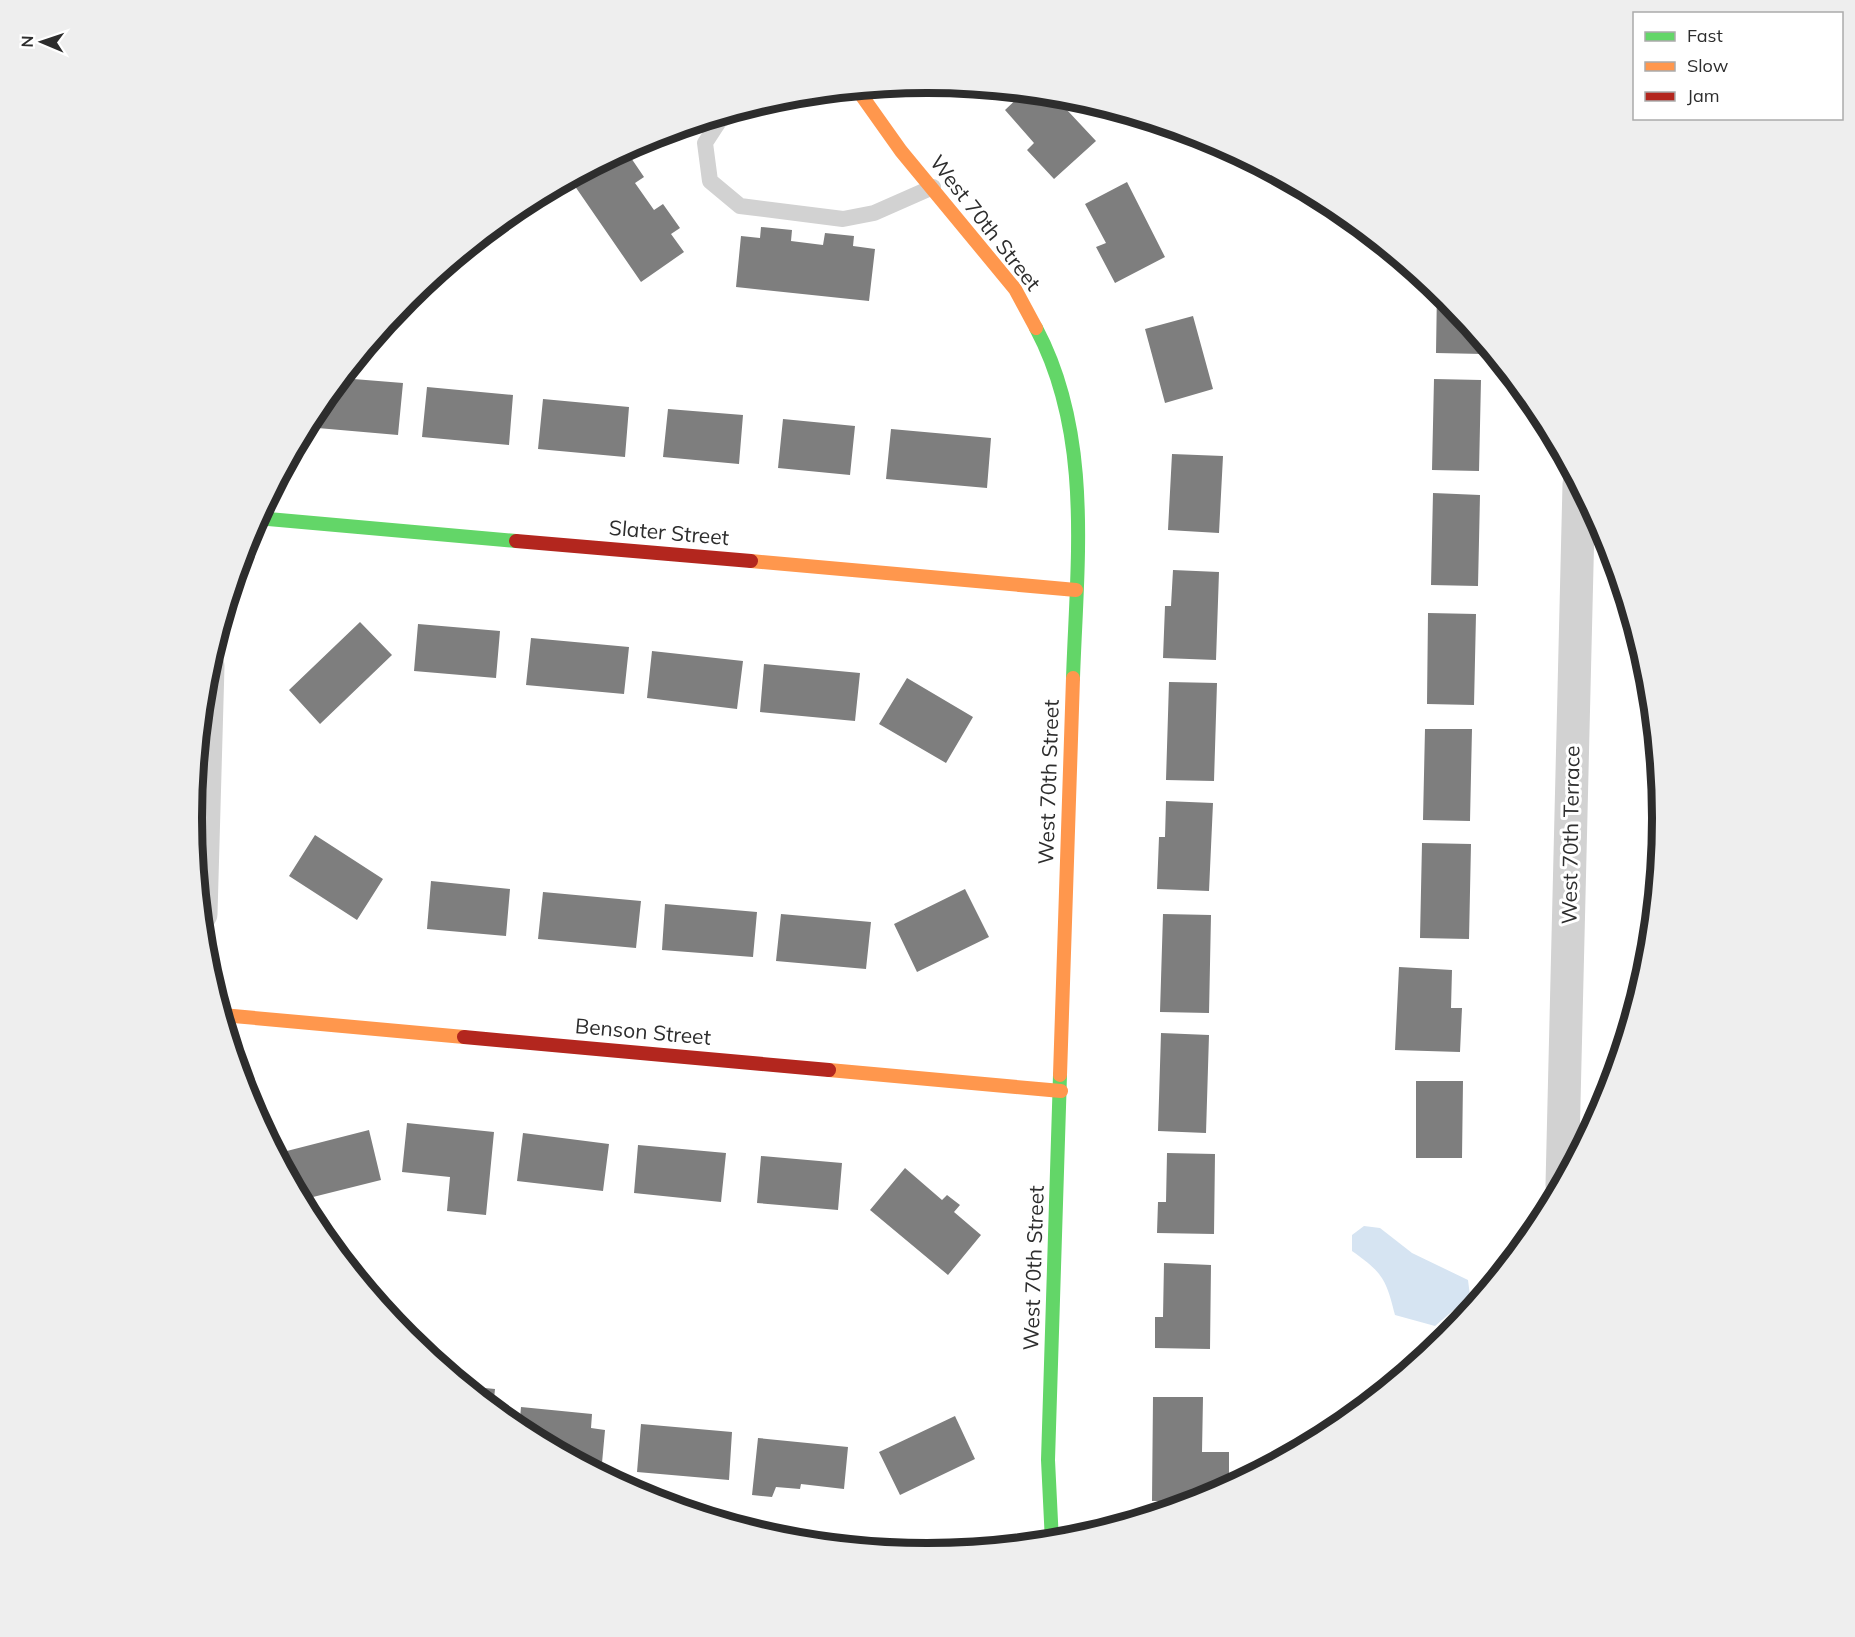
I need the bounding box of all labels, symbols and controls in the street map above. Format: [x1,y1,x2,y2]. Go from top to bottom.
north arrow [12,12,72,72]
legend [1633,12,1843,120]
text: Fast [1687,24,1723,47]
text: N [17,35,37,48]
text: Slow [1687,54,1729,77]
text: Jam [1687,84,1720,107]
street label: West 70th Street [925,149,1047,295]
street label: Slater Street [608,514,730,550]
street label: West 70th Street [1032,699,1064,865]
street label: West 70th Terrace [1555,745,1585,925]
street label: Benson Street [574,1012,712,1050]
street label: West 70th Street [1017,1185,1049,1351]

